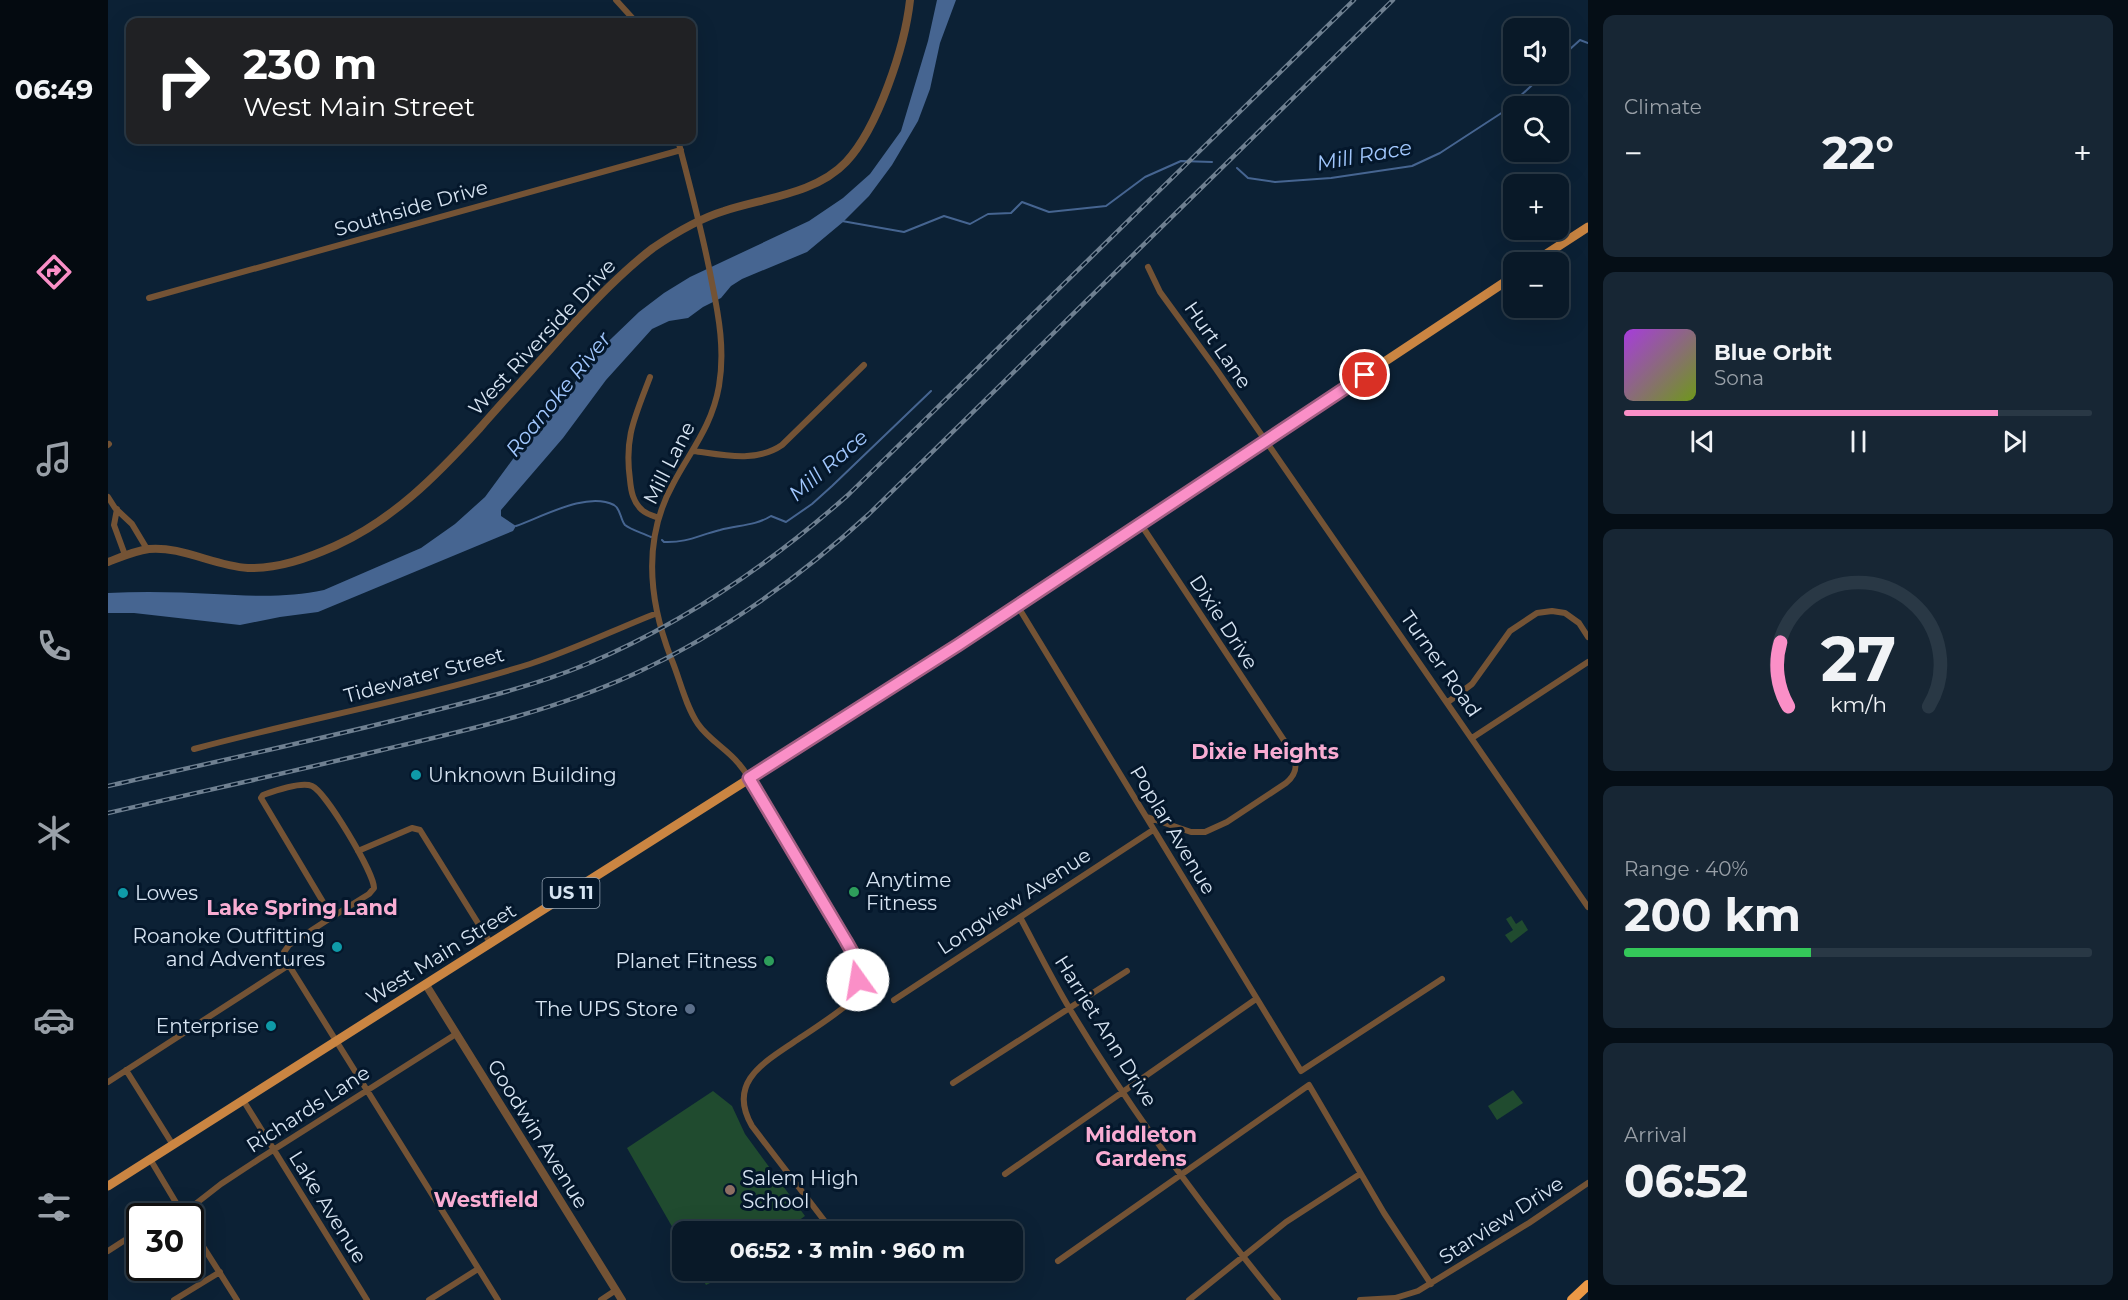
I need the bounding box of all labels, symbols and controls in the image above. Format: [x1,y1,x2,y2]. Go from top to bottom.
map controls [1503,18,1569,318]
button: sound [1503,18,1569,84]
text: 230 m [243,38,377,90]
icon: right [144,42,222,120]
text: 06:49 [15,73,93,106]
text: West Main Street [243,90,475,123]
text: Climate [1624,95,1702,119]
button: search [1503,96,1569,162]
text: 22° [1822,125,1894,180]
text: − [1624,133,1643,173]
text: + [2073,133,2092,173]
water label: Mill Race [1314,134,1414,176]
button: + [1503,174,1569,240]
street label: Southside Drive [332,175,490,241]
icon: directions [33,251,75,293]
button: − [1503,252,1569,318]
street label: West Riverside Drive [463,254,621,420]
street label: Hurt Lane [1179,297,1257,393]
water label: Roanoke River [500,326,616,461]
text: Blue Orbit [1714,339,1832,366]
pin [1339,349,1390,400]
icon: arrive [1348,358,1381,391]
text: Sona [1714,366,1764,390]
street label: Mill Lane [638,418,700,508]
water label: Mill Race [783,424,873,506]
icon: previous [1686,425,1719,458]
icon: pause [1842,425,1875,458]
icon: next [1998,425,2031,458]
icon: music [33,438,75,480]
street label: Dixie Drive [1185,570,1263,674]
street label: Turner Road [1396,606,1486,722]
text: 27 [1820,621,1896,697]
icon: phone [33,625,75,667]
street label: Tidewater Street [341,642,507,708]
text: km/h [1829,691,1887,717]
district label: Dixie Heights [1191,739,1339,764]
street label: Poplar Avenue [1125,761,1221,899]
place label: Unknown Building [428,763,617,787]
marker: Unknown Building [409,768,423,782]
icon: climate [33,812,75,854]
street label: Longview Avenue [933,843,1095,959]
text: Range · 40% [1624,857,1748,881]
place label: Anytime Fitness [866,868,951,915]
road number: US 11 [542,878,600,908]
place label: Lowes [135,881,198,905]
marker: Anytime Fitness [847,885,861,899]
marker: Lowes [116,886,130,900]
text: 200 km [1624,887,1801,942]
district label: Lake Spring Land [206,895,398,920]
street label: West Main Street [362,898,520,1010]
place label: Roanoke Outfitting and Adventures [133,924,325,971]
marker: Roanoke Outfitting and Adventures [330,940,344,954]
position arrow [826,948,890,1012]
place label: Planet Fitness [615,949,757,973]
street label: Harriet Ann Drive [1050,951,1162,1111]
marker: Planet Fitness [762,954,776,968]
place label: The UPS Store [536,997,678,1021]
icon: car [33,999,75,1041]
marker: The UPS Store [683,1002,697,1016]
place label: Enterprise [156,1014,259,1038]
marker: Enterprise [264,1019,278,1033]
street label: Goodwin Avenue [482,1055,594,1213]
street label: Richards Lane [242,1060,374,1158]
district label: Middleton Gardens [1085,1122,1197,1171]
text: Arrival [1624,1123,1687,1147]
street label: Lake Avenue [284,1146,372,1268]
text: 06:52 [1624,1153,1748,1208]
place label: Salem High School [742,1166,859,1213]
street label: Starview Drive [1434,1171,1568,1269]
marker: Salem High School [723,1183,737,1197]
icon: filters [33,1186,75,1228]
district label: Westfield [433,1187,539,1212]
speed limit sign: 30 [126,1203,204,1281]
text: 06:52 · 3 min · 960 m [730,1237,965,1264]

